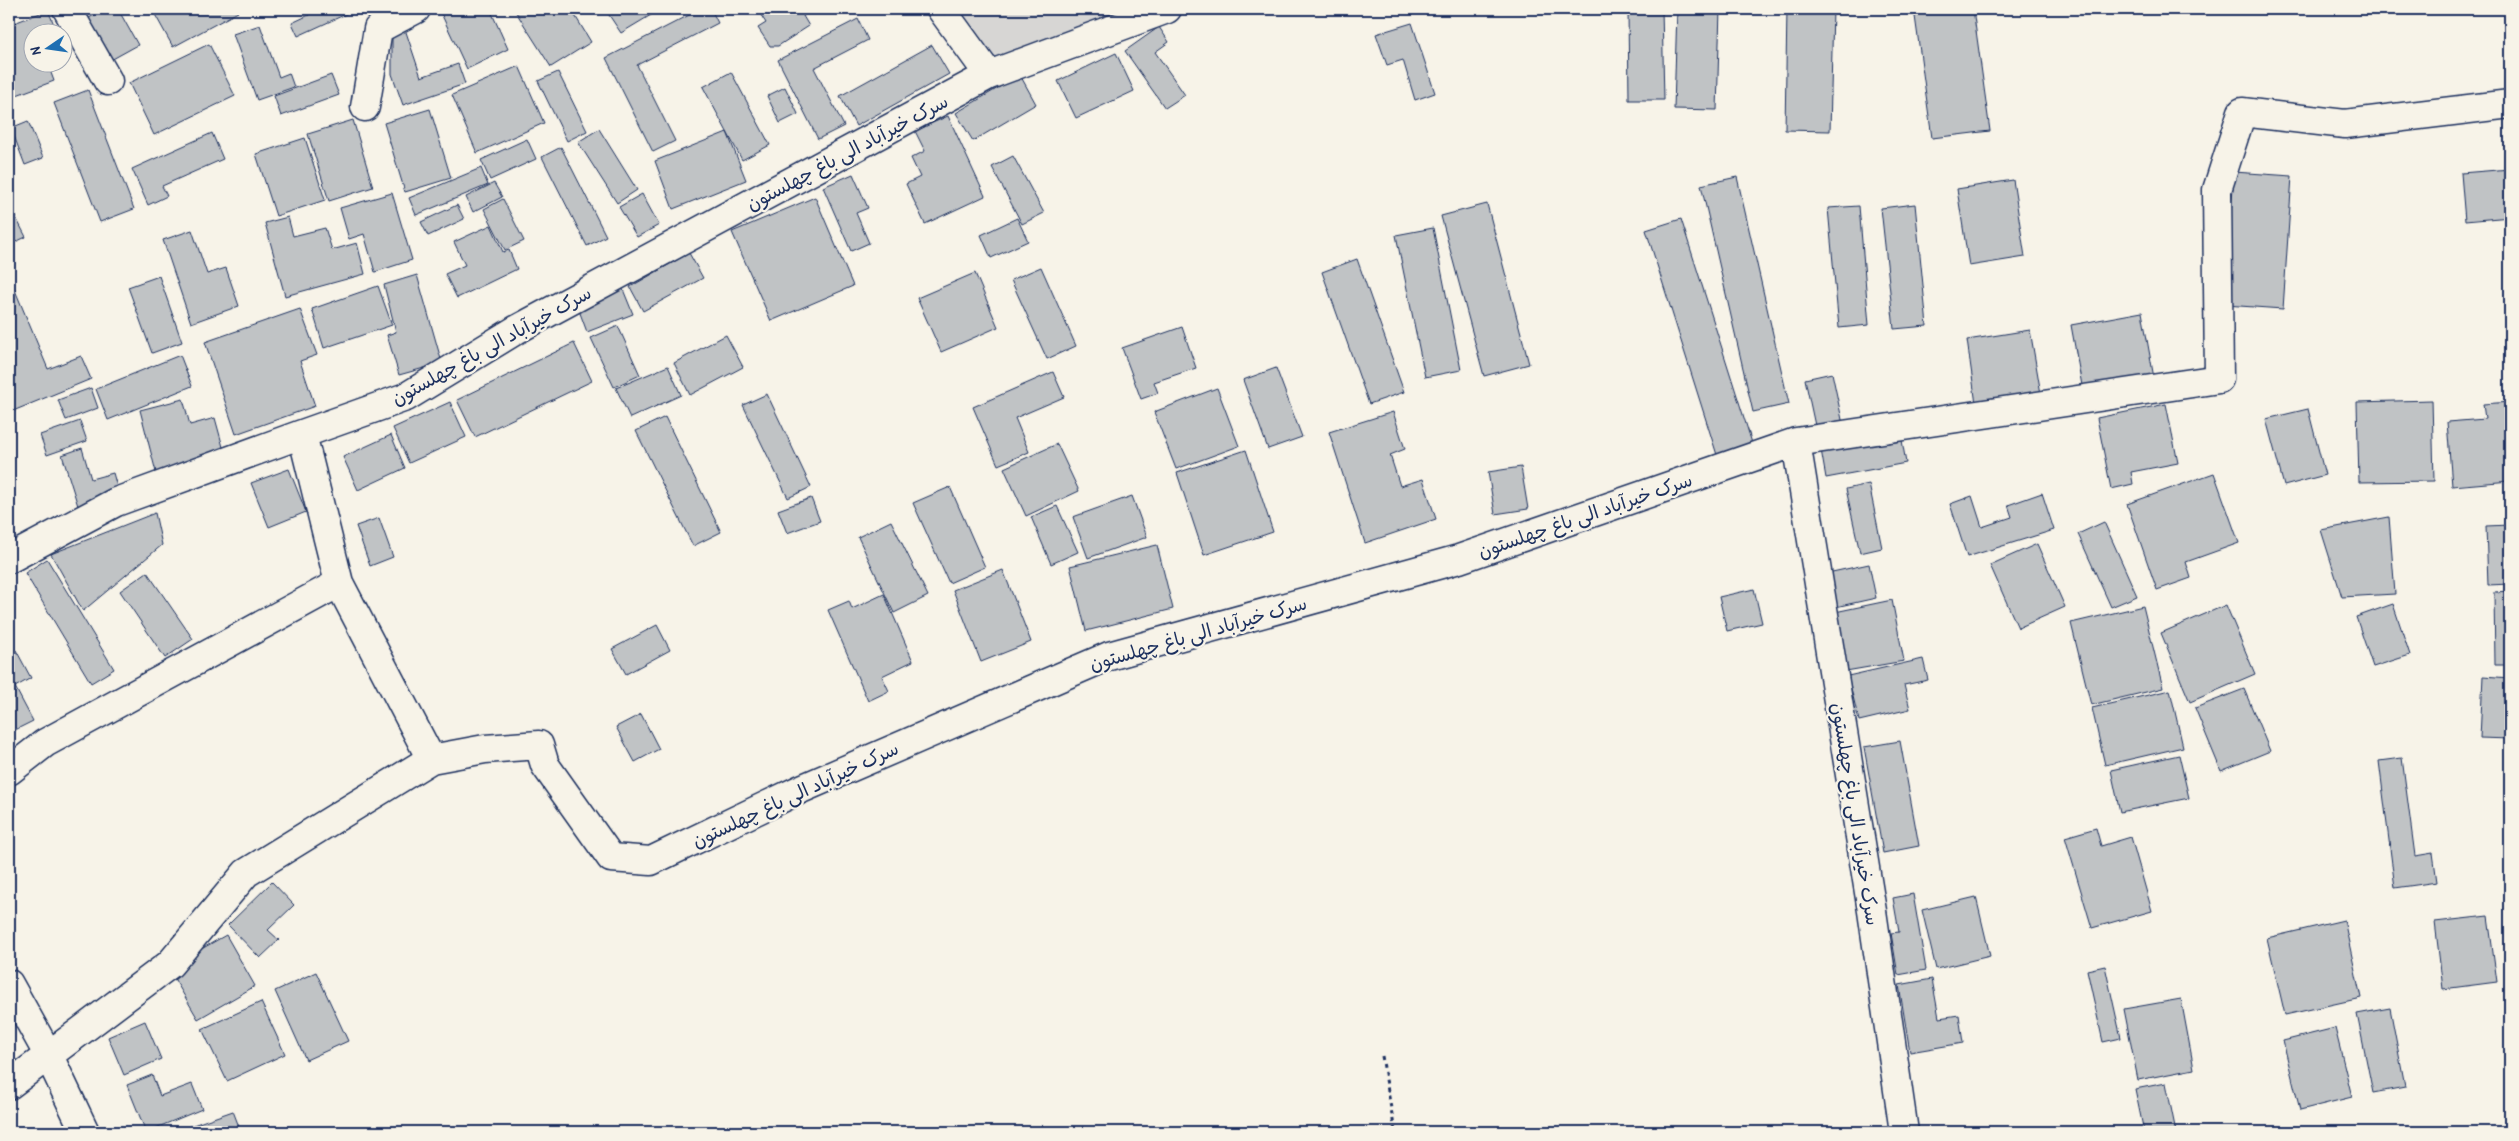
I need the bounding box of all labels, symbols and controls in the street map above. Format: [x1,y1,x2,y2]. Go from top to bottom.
north arrow [22,22,72,72]
text: N [25,45,45,57]
street label: سرک خیرآباد الی باغ چهلستون [741,88,953,217]
street label: سرک خیرآباد الی باغ چهلستون [386,279,596,412]
street label: سرک خیرآباد الی باغ چهلستون [1474,466,1696,565]
street label: سرک خیرآباد الی باغ چهلستون [1086,589,1310,677]
street label: سرک خیرآباد الی باغ چهلستون [1825,701,1886,927]
street label: سرک خیرآباد الی باغ چهلستون [687,735,903,854]

